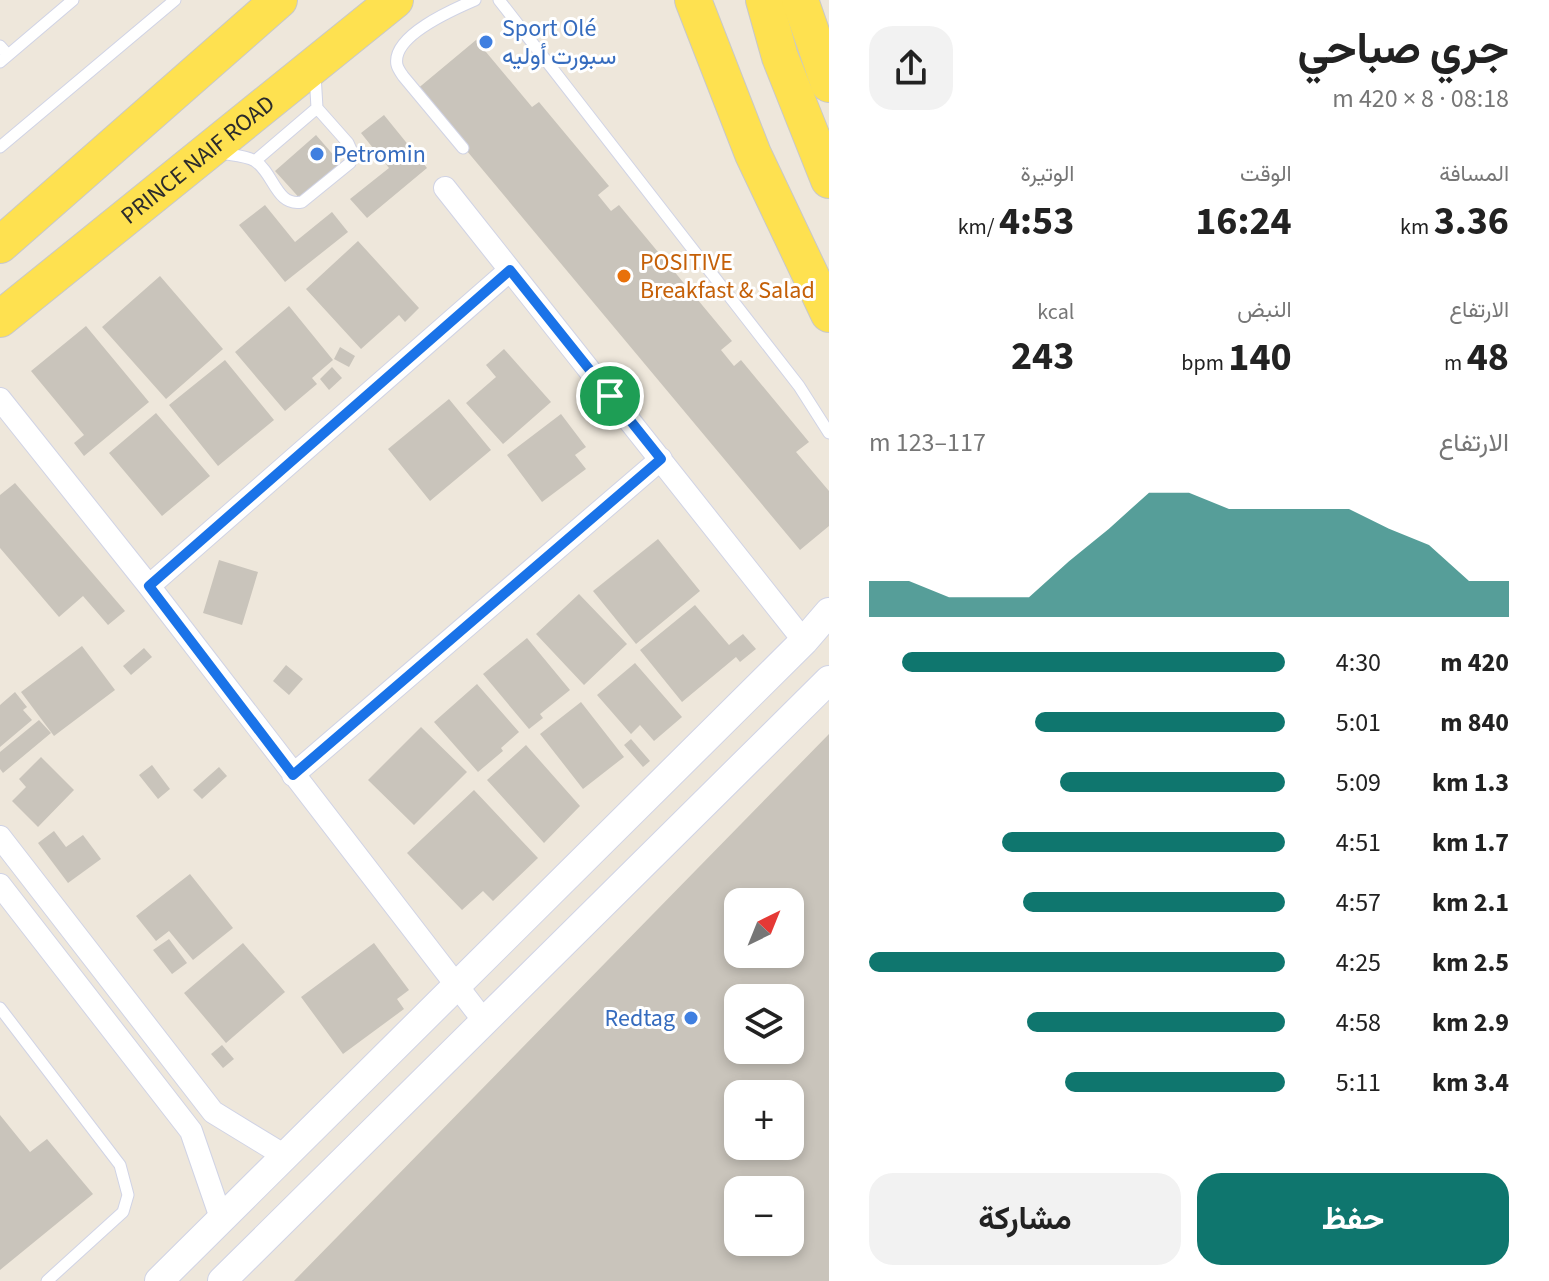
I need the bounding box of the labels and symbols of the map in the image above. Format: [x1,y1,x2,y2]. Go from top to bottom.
place label: Sport Olé سبورت أوليه [502,11,616,74]
marker: Sport Olé سبورت أوليه [477,33,495,51]
street label: PRINCE NAIF ROAD [113,86,282,232]
place label: Petromin [333,137,426,172]
marker: Petromin [308,145,326,163]
place label: POSITIVE Breakfast & Salad [640,245,815,308]
marker: POSITIVE Breakfast & Salad [615,267,633,285]
pin [576,362,644,430]
north arrow [724,888,804,968]
place label: Redtag [605,1001,675,1036]
marker: Redtag [682,1009,700,1027]

